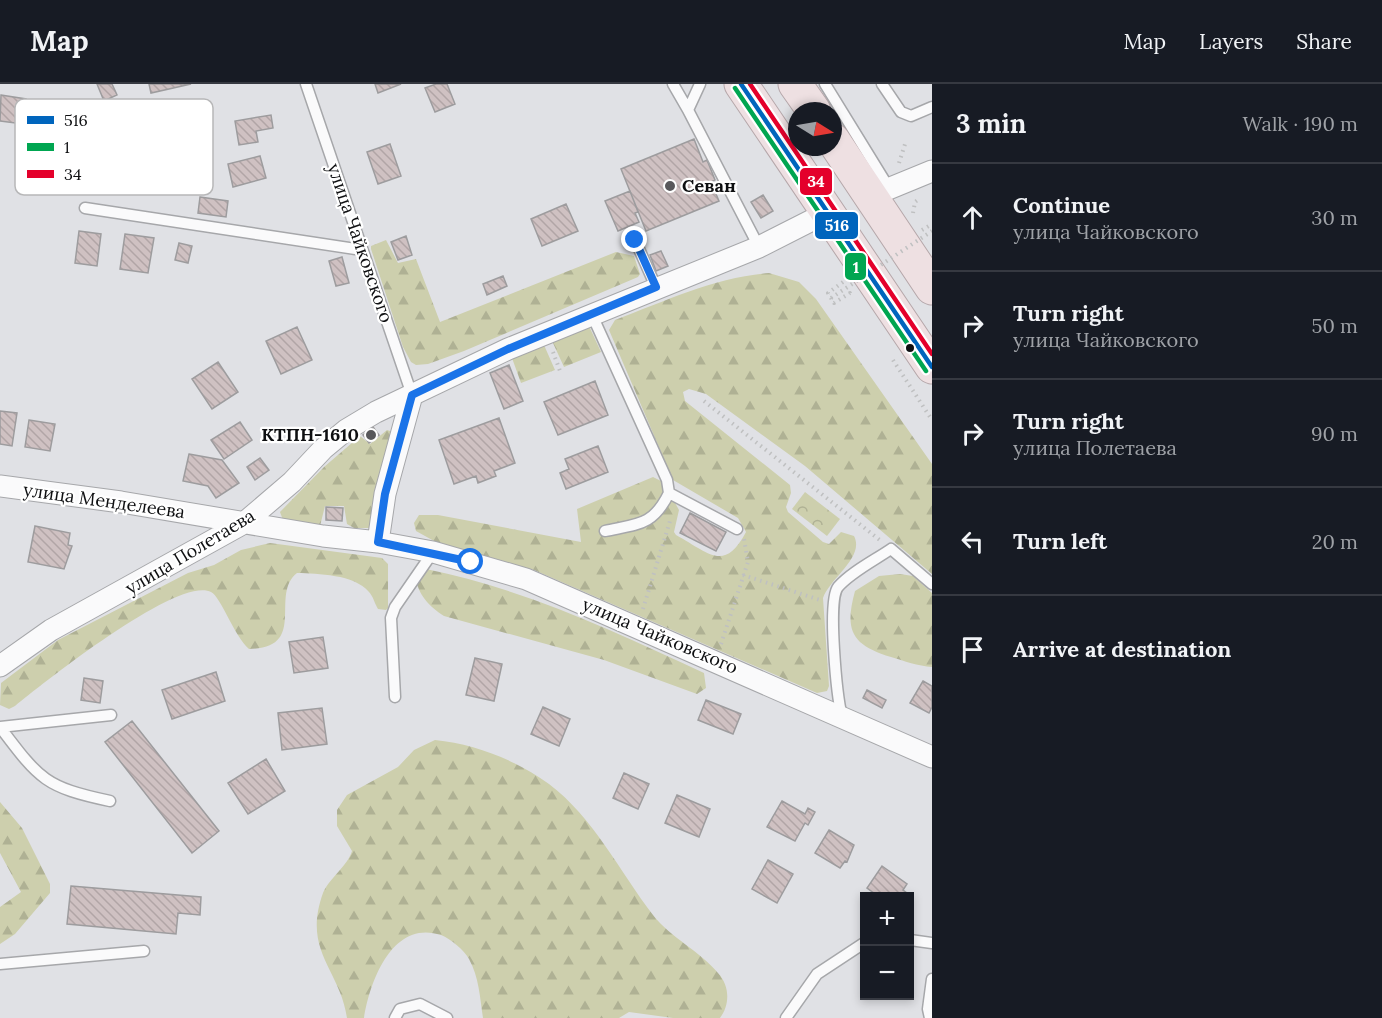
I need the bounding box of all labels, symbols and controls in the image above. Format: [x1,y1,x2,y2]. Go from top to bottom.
text: Map [30,23,89,59]
text: Map [1123,28,1166,55]
text: Layers [1199,28,1263,55]
text: Share [1296,28,1352,55]
legend [15,99,213,195]
north arrow [788,102,842,156]
text: 3 min [956,107,1026,140]
text: 516 [64,110,88,130]
text: Walk · 190 m [1242,111,1358,136]
text: 1 [64,137,70,157]
street label: улица Чайковского [322,160,399,326]
text: 34 [64,164,82,184]
line badge: 34 [799,167,833,196]
text: 34 [807,171,825,191]
place label: Севан [682,174,736,197]
marker: Севан [663,179,677,193]
text: Continue [1013,191,1110,219]
icon: ahead [956,201,989,234]
text: 30 m [1311,205,1358,230]
line badge: 516 [814,211,859,240]
text: 516 [825,215,849,235]
text: улица Чайковского [1013,219,1199,244]
route end [621,226,647,252]
line badge: 1 [844,252,867,281]
text: 1 [853,257,859,277]
text: Turn right [1013,299,1124,327]
icon: right [956,309,989,342]
text: 50 m [1312,313,1358,338]
text: улица Чайковского [1013,327,1199,352]
unlabelled marker [904,342,916,354]
text: Turn right [1013,407,1124,435]
icon: right [956,417,989,450]
text: 90 m [1311,421,1358,446]
place label: КТПН-1610 [261,423,359,446]
marker: КТПН-1610 [364,428,378,442]
text: улица Полетаева [1013,435,1177,460]
street label: улица Менделеева [22,478,186,523]
street label: улица Полетаева [121,504,259,599]
icon: left [956,525,989,558]
text: Turn left [1013,527,1107,555]
text: 20 m [1312,529,1358,554]
route start [457,548,483,574]
street label: улица Чайковского [579,592,742,679]
icon: arrive [956,633,989,666]
text: Arrive at destination [1013,635,1231,663]
map controls [860,892,914,1000]
button: + [860,892,914,946]
button: − [860,946,914,1000]

